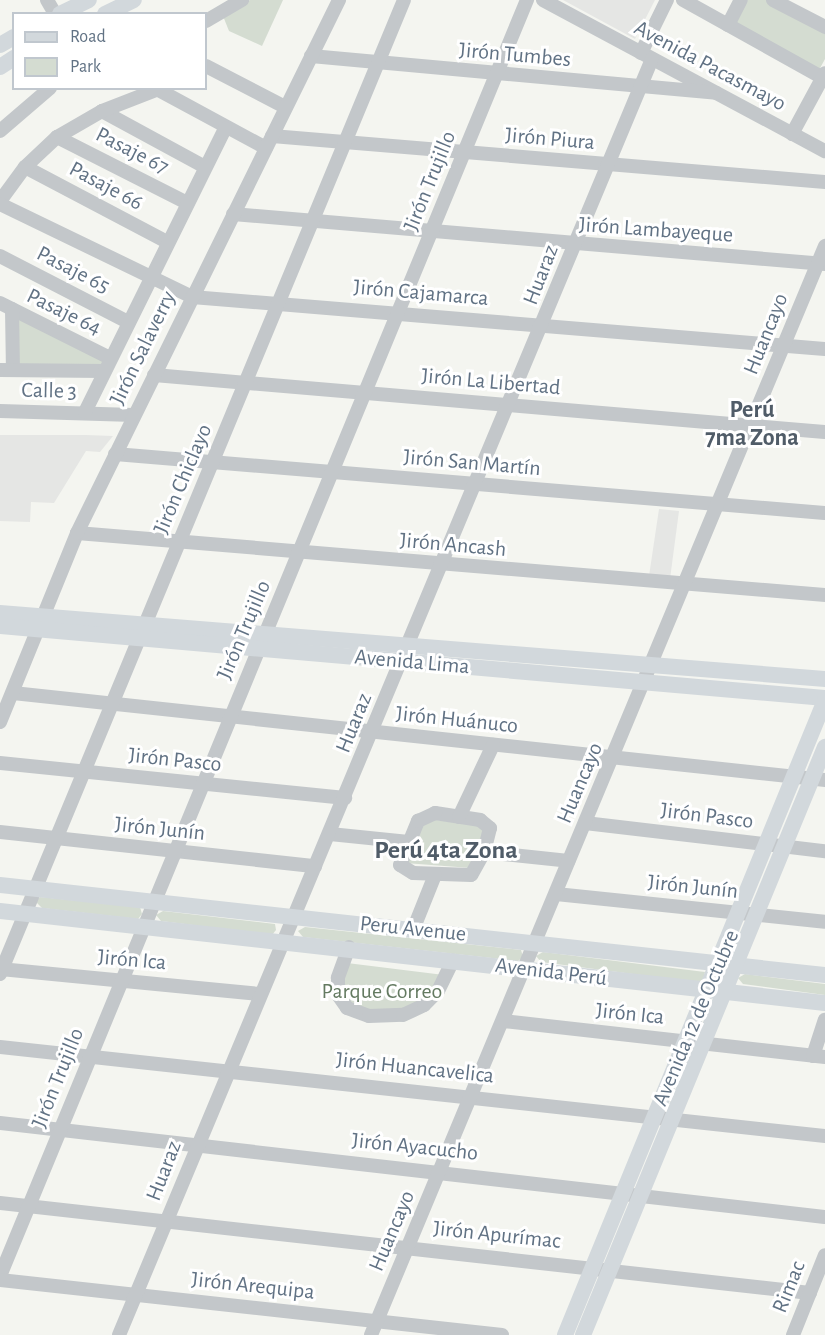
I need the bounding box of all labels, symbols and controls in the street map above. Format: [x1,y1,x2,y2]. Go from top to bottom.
legend [12,12,207,90]
street label: Avenida Pacasmayo [630,15,790,117]
text: Road [70,28,106,46]
street label: Jirón Tumbes [458,37,572,73]
text: Park [70,58,101,76]
street label: Pasaje 67 [91,121,173,181]
street label: Jirón Piura [504,122,596,156]
street label: Jirón Trujillo [398,127,462,235]
street label: Pasaje 66 [65,156,147,216]
street label: Jirón Lambayeque [578,211,734,249]
street label: Pasaje 65 [32,240,114,300]
street label: Huaraz [518,241,564,309]
street label: Jirón Cajamarca [353,274,489,312]
street label: Pasaje 64 [22,283,106,341]
street label: Jirón Salaverry [104,287,182,409]
street label: Huancayo [738,289,794,379]
street label: Jirón La Libertad [420,363,562,401]
street label: Calle 3 [21,377,77,405]
district label: Perú 7ma Zona [705,397,799,453]
street label: Jirón Chiclayo [148,420,218,538]
street label: Jirón San Martín [402,444,542,482]
street label: Jirón Ancash [399,527,507,563]
street label: Jirón Trujillo [211,576,277,684]
street label: Avenida Lima [353,644,471,680]
street label: Huaraz [330,689,378,757]
street label: Jirón Huánuco [395,700,519,740]
street label: Huancayo [551,739,609,827]
street label: Jirón Pasco [127,742,223,778]
street label: Jirón Pasco [659,797,755,835]
street label: Jirón Junín [114,811,206,847]
district label: Perú 4ta Zona [374,835,518,867]
street label: Jirón Junín [647,869,739,905]
street label: Peru Avenue [359,910,467,948]
street label: Avenida 12 de Octubre [647,926,745,1110]
street label: Jirón Ica [97,944,167,976]
street label: Avenida Perú [494,952,608,992]
park label: Parque Correo [322,979,442,1005]
street label: Jirón Ica [594,997,666,1031]
street label: Jirón Trujillo [26,1024,90,1132]
street label: Jirón Huancavelica [335,1047,495,1089]
street label: Jirón Ayacucho [351,1127,479,1167]
street label: Huaraz [141,1137,187,1205]
street label: Huancayo [363,1187,421,1275]
street label: Jirón Apurímac [432,1215,562,1255]
street label: Rimac [767,1257,811,1317]
street label: Jirón Arequipa [190,1266,316,1306]

